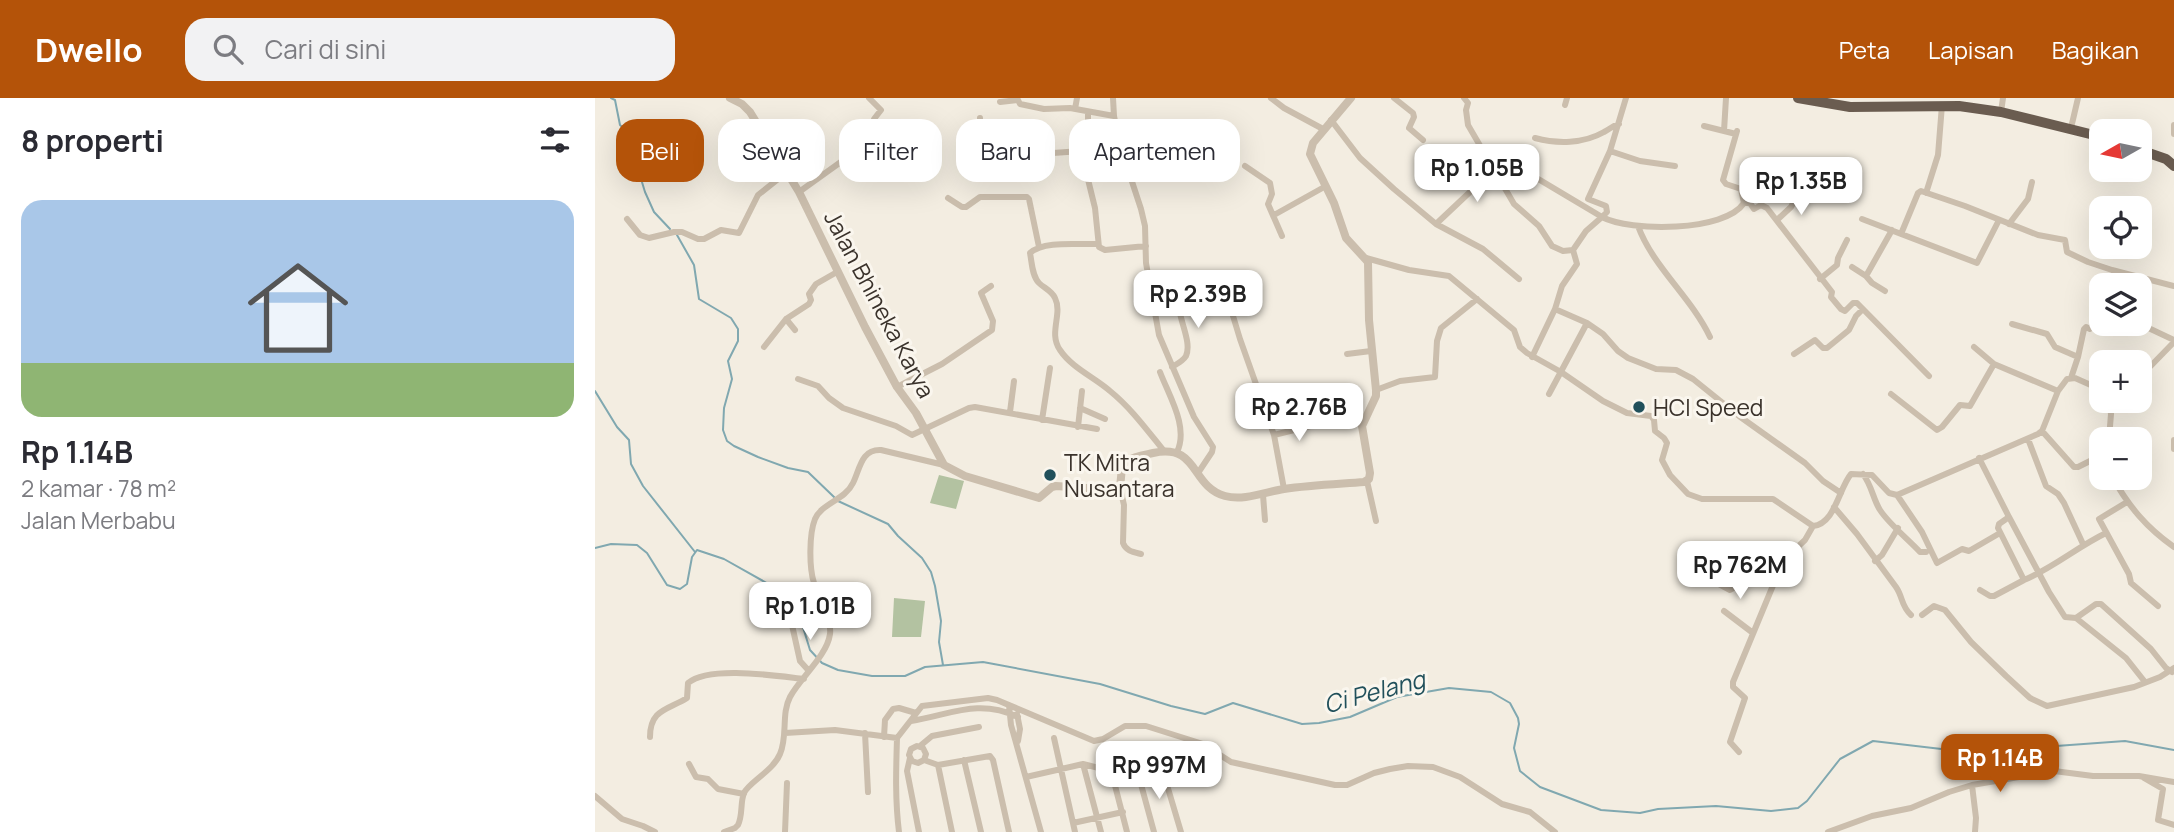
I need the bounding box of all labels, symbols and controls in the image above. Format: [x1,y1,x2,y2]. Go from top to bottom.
search box [185,18,675,81]
text: Dwello [35,27,143,72]
icon: search [209,30,247,68]
text: Cari di sini [265,31,386,67]
text: Peta [1839,33,1890,66]
text: Lapisan [1928,33,2014,66]
text: Bagikan [2052,33,2139,66]
chip: Beli [616,119,704,182]
chip: Sewa [718,119,825,182]
chip: Filter [839,119,942,182]
chip: Baru [956,119,1055,182]
chip: Apartemen [1069,119,1240,182]
north arrow [2089,119,2153,182]
map controls [2089,119,2152,490]
text: 8 properti [21,120,164,161]
icon: filters [536,121,574,159]
pin: Rp 1.05B [1405,144,1549,204]
text: Rp 1.05B [1430,151,1524,183]
pin: Rp 1.35B [1729,158,1873,217]
text: Rp 1.35B [1755,164,1847,196]
button: locate [2089,196,2152,259]
street label: Jalan Bhineka Karya [817,205,943,403]
icon: home [235,245,361,371]
pin: Rp 2.39B [1126,271,1270,330]
button: layers [2089,273,2152,336]
text: Rp 2.39B [1150,277,1246,309]
button: + [2089,350,2152,413]
pin: Rp 2.76B [1227,384,1371,443]
text: Rp 2.76B [1251,390,1347,422]
place label: HCI Speed [1653,391,1763,423]
marker: HCI Speed [1631,399,1647,415]
button: − [2089,427,2152,490]
text: Rp 1.14B [21,431,133,472]
place label: TK Mitra Nusantara [1064,446,1175,504]
marker: TK Mitra Nusantara [1042,467,1058,483]
text: 2 kamar · 78 m² [21,472,176,504]
text: Jalan Merbabu [21,504,176,536]
pin: Rp 762M [1675,542,1805,601]
text: Rp 762M [1693,548,1787,580]
pin: Rp 1.01B [738,582,882,642]
text: Rp 1.01B [765,589,855,621]
water label: Ci Pelang [1320,661,1430,720]
pin: Rp 1.14B [1928,734,2072,794]
text: Rp 1.14B [1957,741,2043,773]
pin: Rp 997M [1094,742,1224,801]
text: Rp 997M [1112,748,1206,780]

